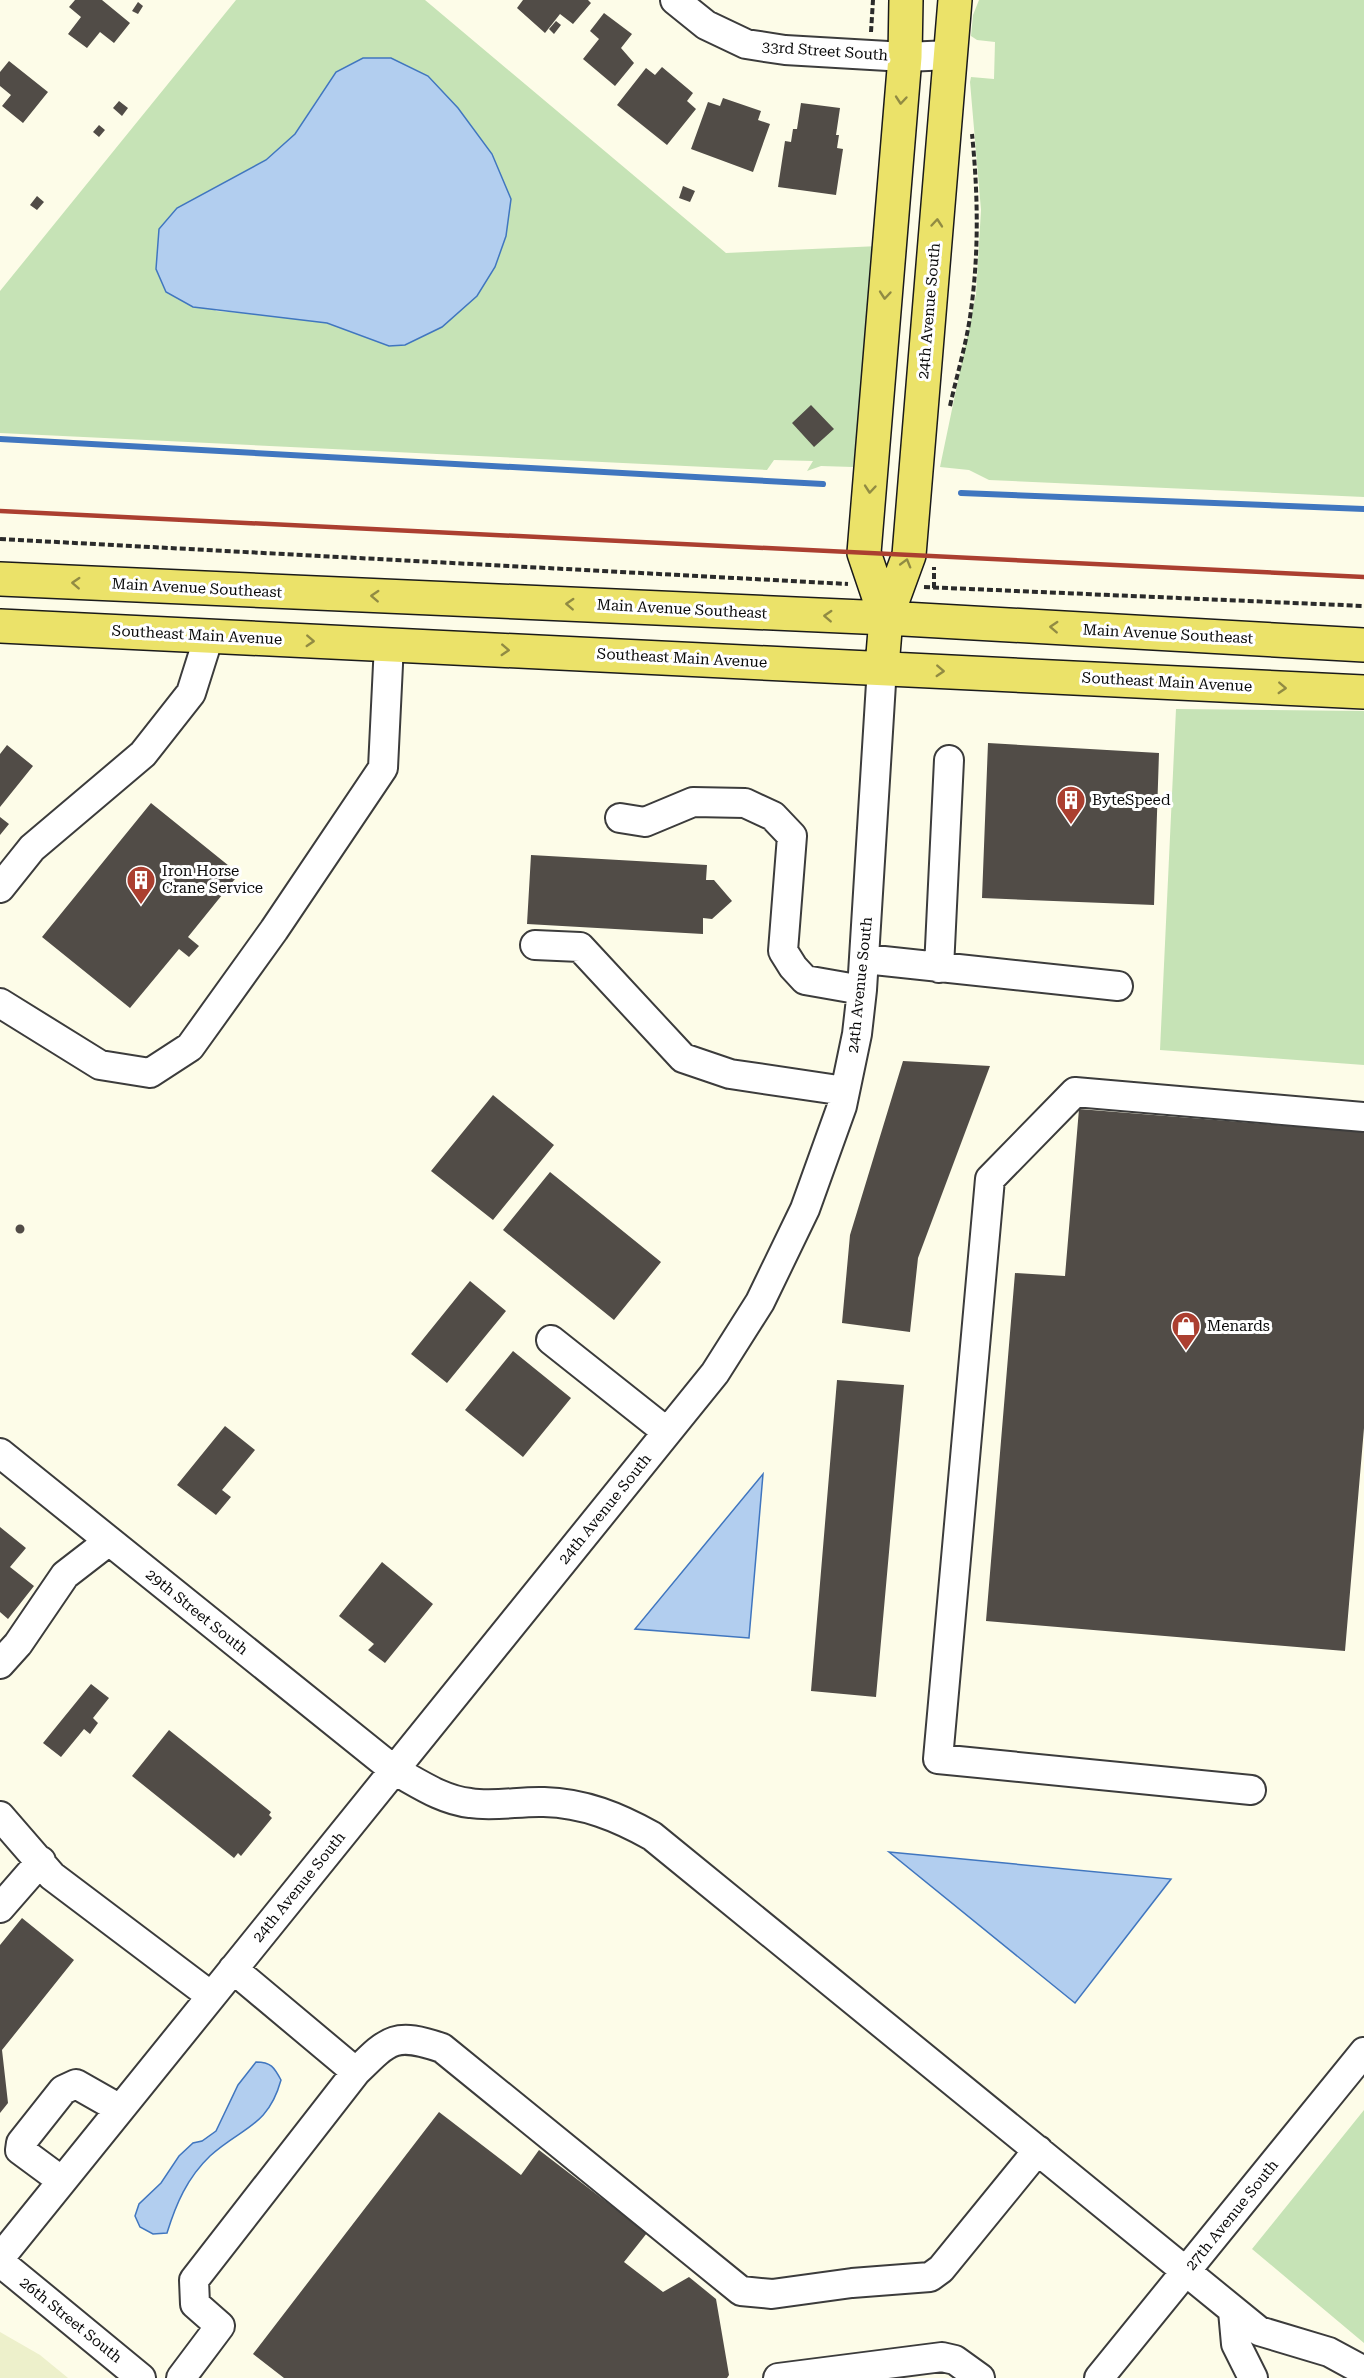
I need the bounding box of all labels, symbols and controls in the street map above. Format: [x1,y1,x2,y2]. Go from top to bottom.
street label: 33rd Street South [761,38,889,64]
one-way arrow [895,96,908,105]
one-way arrow [930,218,943,227]
street label: 24th Avenue South [914,242,944,380]
one-way arrow [879,290,892,299]
one-way arrow [863,485,876,494]
one-way arrow [899,558,911,569]
street label: Main Avenue Southeast [111,575,283,601]
one-way arrow [71,576,80,589]
one-way arrow [371,589,380,602]
street label: Main Avenue Southeast [596,596,768,622]
one-way arrow [566,598,575,611]
one-way arrow [823,609,832,622]
one-way arrow [1049,621,1058,634]
street label: Main Avenue Southeast [1082,621,1254,647]
street label: Southeast Main Avenue [111,622,283,648]
one-way arrow [306,634,315,647]
one-way arrow [500,643,509,656]
street label: Southeast Main Avenue [596,645,768,671]
one-way arrow [936,664,945,677]
street label: Southeast Main Avenue [1081,669,1253,695]
one-way arrow [1277,681,1286,694]
building icon: ByteSpeed [1055,784,1087,826]
place label: ByteSpeed [1092,791,1171,809]
place label: Iron Horse Crane Service [162,862,263,897]
building icon: Iron Horse Crane Service [125,864,157,906]
street label: 24th Avenue South [844,916,876,1054]
shop icon: Menards [1170,1310,1202,1352]
place label: Menards [1207,1317,1270,1335]
street label: 24th Avenue South [555,1450,655,1568]
street label: 29th Street South [142,1565,252,1659]
street label: 24th Avenue South [249,1828,349,1946]
street label: 27th Avenue South [1182,2156,1282,2274]
street label: 26th Street South [16,2273,126,2367]

